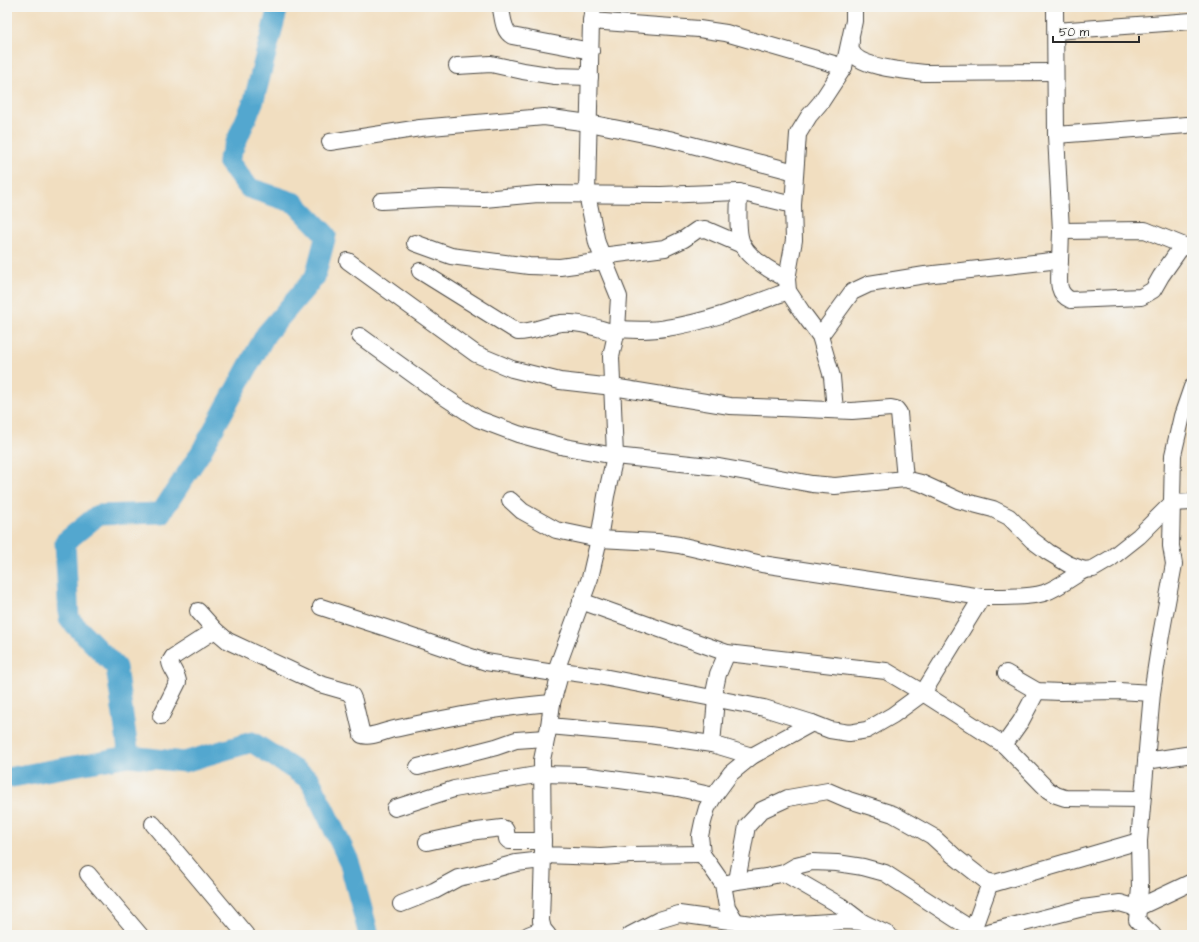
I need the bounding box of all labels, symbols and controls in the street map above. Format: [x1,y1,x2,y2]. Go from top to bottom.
scale bar [1053,18,1139,44]
text: 50 m [1059,24,1090,41]

